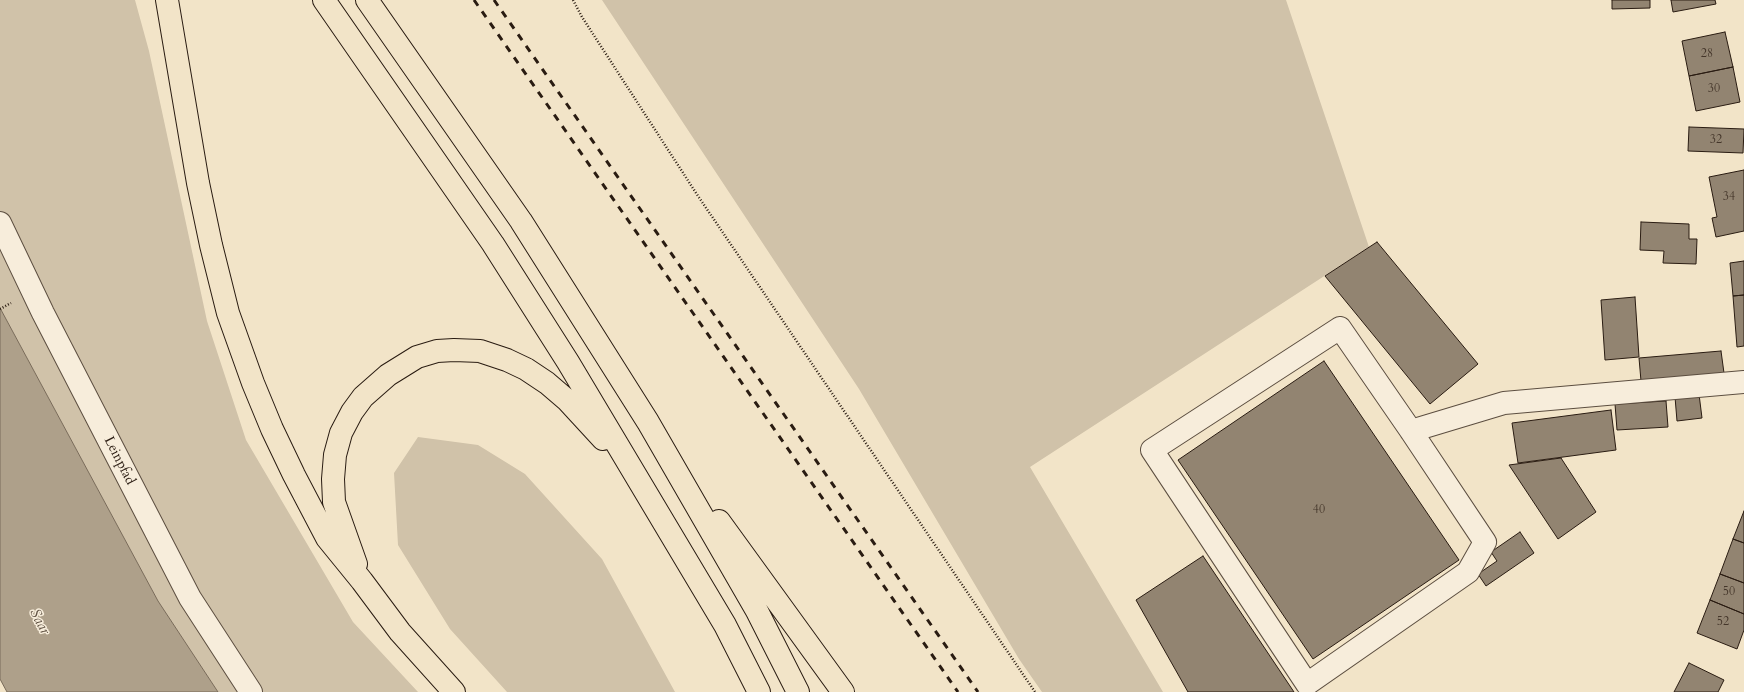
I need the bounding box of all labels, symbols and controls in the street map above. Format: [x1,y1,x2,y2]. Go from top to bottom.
house number: 28 [1701,47,1713,61]
house number: 30 [1708,82,1720,96]
house number: 32 [1710,133,1722,147]
house number: 34 [1723,190,1735,204]
street label: Leinpfad [100,434,138,488]
house number: 40 [1313,503,1325,517]
house number: 50 [1723,585,1735,599]
water label: Saar [25,606,53,638]
house number: 52 [1717,615,1729,629]

